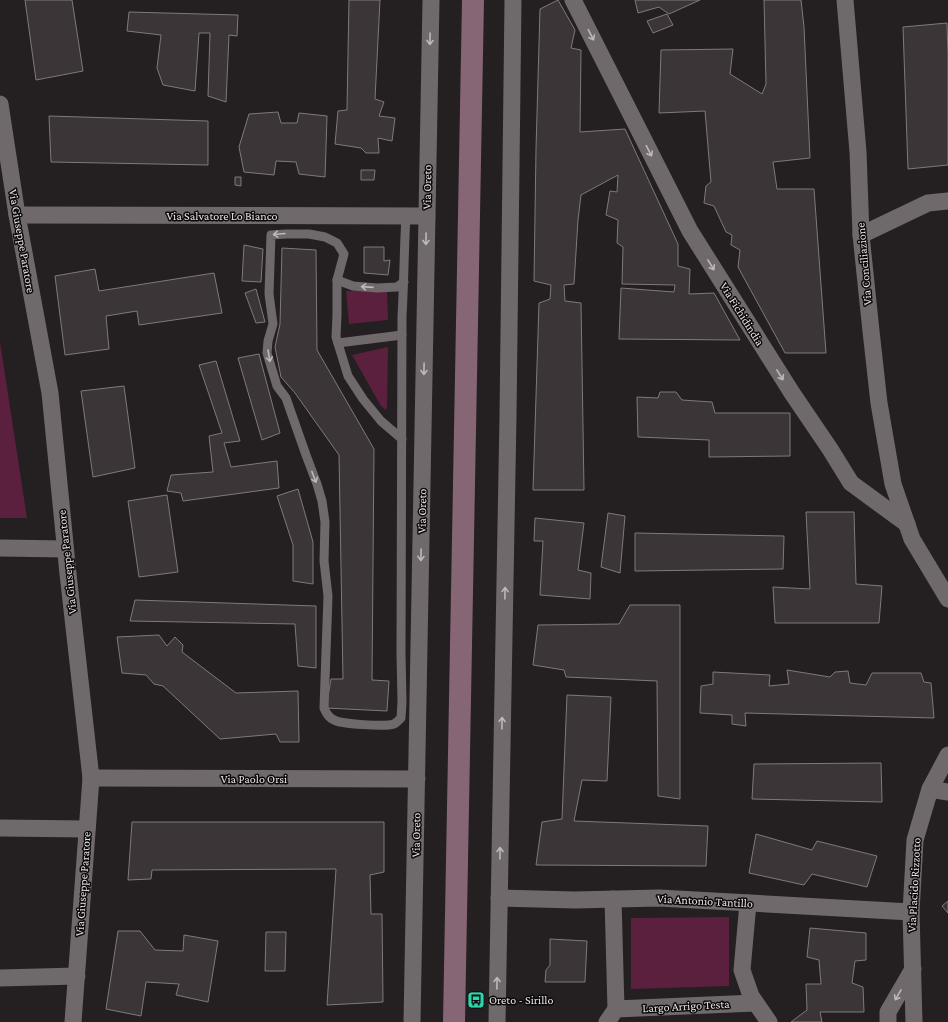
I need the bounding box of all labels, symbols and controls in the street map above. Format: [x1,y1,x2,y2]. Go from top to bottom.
one-way arrow [588,29,595,41]
one-way arrow [426,32,434,45]
one-way arrow [646,145,654,157]
street label: Via Oreto [420,164,434,210]
street label: Via Giuseppe Paratore [6,188,38,294]
street label: Via Salvatore Lo Bianco [166,209,278,223]
street label: Via Conciliazione [853,222,875,306]
one-way arrow [273,231,286,238]
one-way arrow [423,232,430,245]
one-way arrow [707,259,715,270]
street label: Via Fichidindia [717,280,767,349]
one-way arrow [361,283,374,290]
one-way arrow [265,349,273,362]
one-way arrow [420,362,428,375]
one-way arrow [777,369,785,381]
one-way arrow [311,470,319,482]
street label: Via Oreto [415,488,429,534]
street label: Via Giuseppe Paratore [55,509,79,615]
one-way arrow [417,548,425,561]
one-way arrow [501,587,508,600]
one-way arrow [498,717,506,730]
street label: Via Paolo Orsi [221,772,287,786]
street label: Via Oreto [409,812,423,858]
street label: Via Giuseppe Paratore [72,831,94,937]
street label: Via Placido Rizzotto [905,837,923,933]
one-way arrow [496,847,504,860]
street label: Via Antonio Tantillo [657,891,753,911]
one-way arrow [493,977,501,990]
one-way arrow [893,988,901,1000]
bus stop icon: Oreto - Sirillo [466,990,486,1010]
place label: Oreto - Sirillo [489,993,554,1007]
street label: Largo Arrigo Testa [642,997,730,1015]

